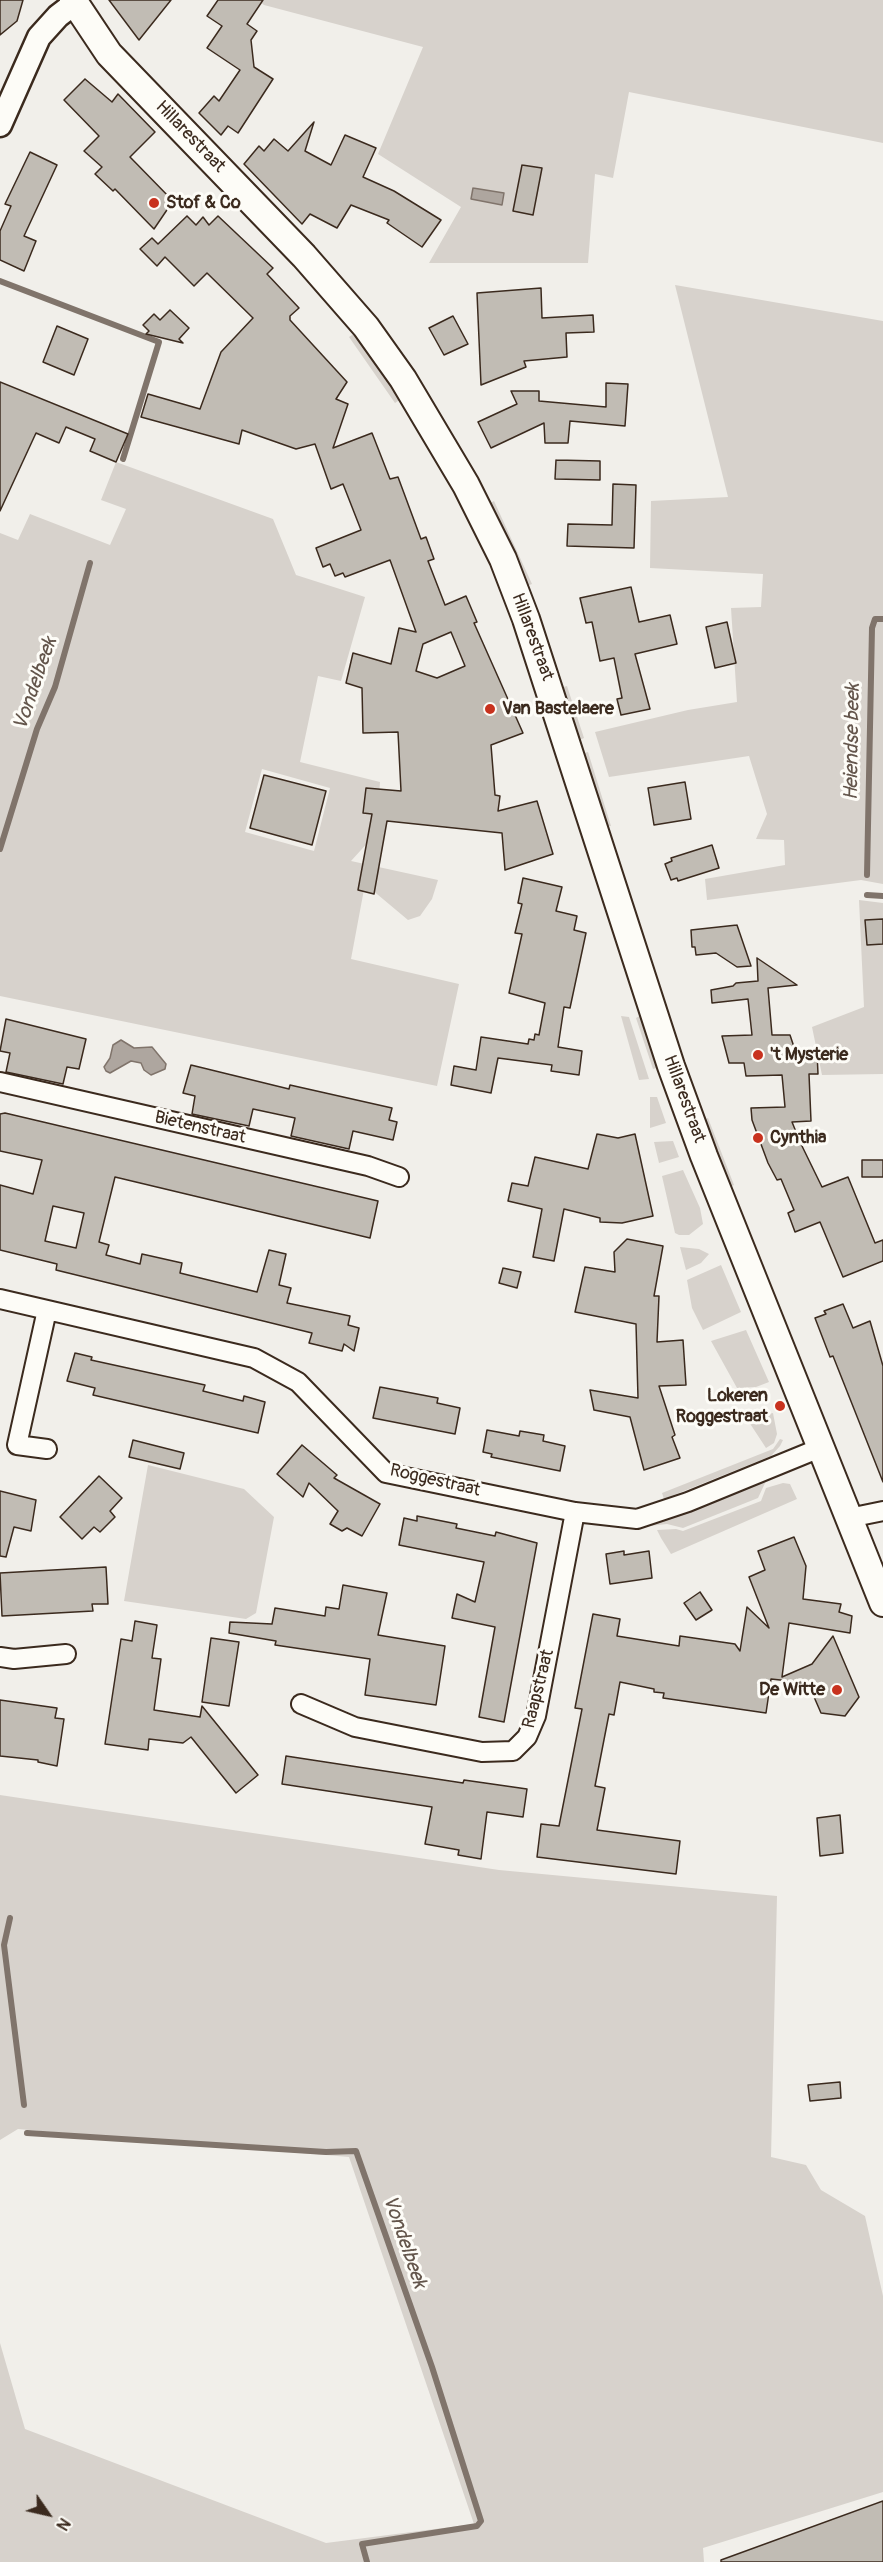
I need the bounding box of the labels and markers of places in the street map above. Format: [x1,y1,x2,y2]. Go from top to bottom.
place label: Stof & Co [166,192,241,214]
marker: Stof & Co [147,196,161,210]
place label: Van Bastelaere [502,698,614,720]
marker: Van Bastelaere [483,702,497,716]
place label: 't Mysterie [770,1044,848,1066]
marker: 't Mysterie [751,1048,765,1062]
place label: Cynthia [770,1127,826,1149]
marker: Cynthia [751,1131,765,1145]
place label: Lokeren Roggestraat [676,1385,768,1428]
marker: Lokeren Roggestraat [773,1399,787,1413]
place label: De Witte [759,1679,825,1701]
marker: De Witte [830,1683,844,1697]

